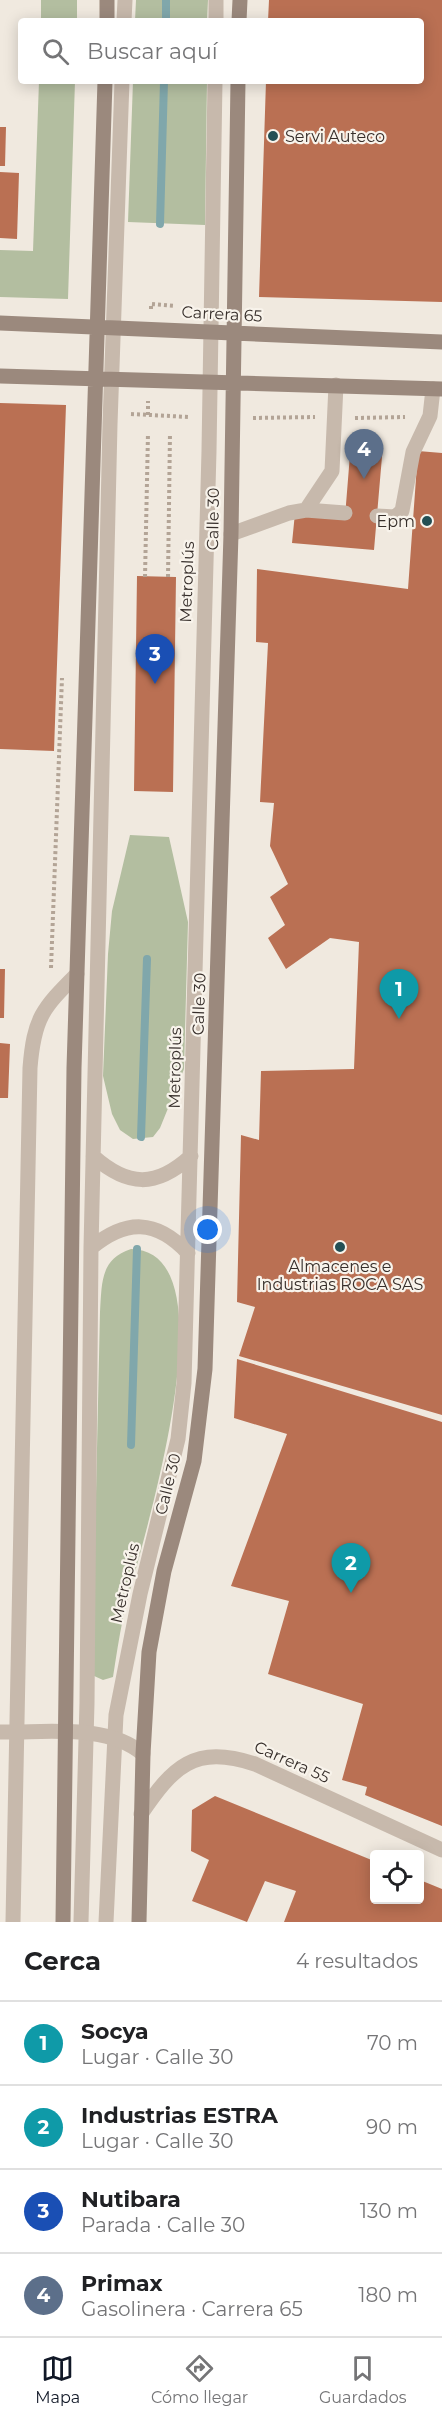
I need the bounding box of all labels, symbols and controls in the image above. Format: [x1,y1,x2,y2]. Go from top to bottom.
search box [18,18,424,84]
icon: search [39,35,72,68]
text: Buscar aquí [87,38,218,65]
place label: Servi Auteco [285,127,385,146]
marker: Servi Auteco [266,129,280,143]
street label: Carrera 65 [181,302,263,326]
pin: 4 [344,430,384,479]
street label: Calle 30 [203,487,223,551]
place label: Epm [376,512,415,531]
marker: Epm [420,514,434,528]
street label: Metroplús [176,541,198,623]
pin: 3 [136,634,174,684]
pin: 1 [380,970,418,1019]
street label: Calle 30 [188,972,210,1036]
street label: Metroplús [165,1027,185,1109]
your location [193,1215,222,1244]
marker: Almacenes e Industrias ROCA SAS [333,1240,347,1254]
place label: Almacenes e Industrias ROCA SAS [257,1257,423,1294]
street label: Calle 30 [151,1451,185,1517]
street label: Metroplús [107,1541,143,1625]
pin: 2 [332,1544,370,1593]
street label: Carrera 55 [251,1737,333,1787]
map controls [370,1850,424,1904]
button: locate [370,1850,424,1904]
text: Cerca [24,1945,101,1977]
text: 4 resultados [296,1949,418,1973]
text: Socya [81,2018,149,2045]
text: 1 [40,2031,47,2055]
text: 70 m [367,2031,418,2055]
text: Lugar · Calle 30 [81,2045,234,2069]
text: Industrias ESTRA [81,2102,278,2129]
text: 2 [38,2115,49,2139]
text: 90 m [366,2115,418,2139]
text: Lugar · Calle 30 [81,2129,234,2153]
text: Nutibara [81,2186,181,2213]
text: 3 [38,2199,49,2223]
text: 130 m [360,2199,418,2223]
text: Parada · Calle 30 [81,2213,245,2237]
text: Primax [81,2270,163,2297]
text: 4 [37,2283,50,2307]
text: 180 m [358,2283,418,2307]
text: Gasolinera · Carrera 65 [81,2297,303,2321]
tab: Mapa [35,2352,80,2407]
tab: Cómo llegar [151,2352,248,2407]
tab: Guardados [319,2352,407,2407]

